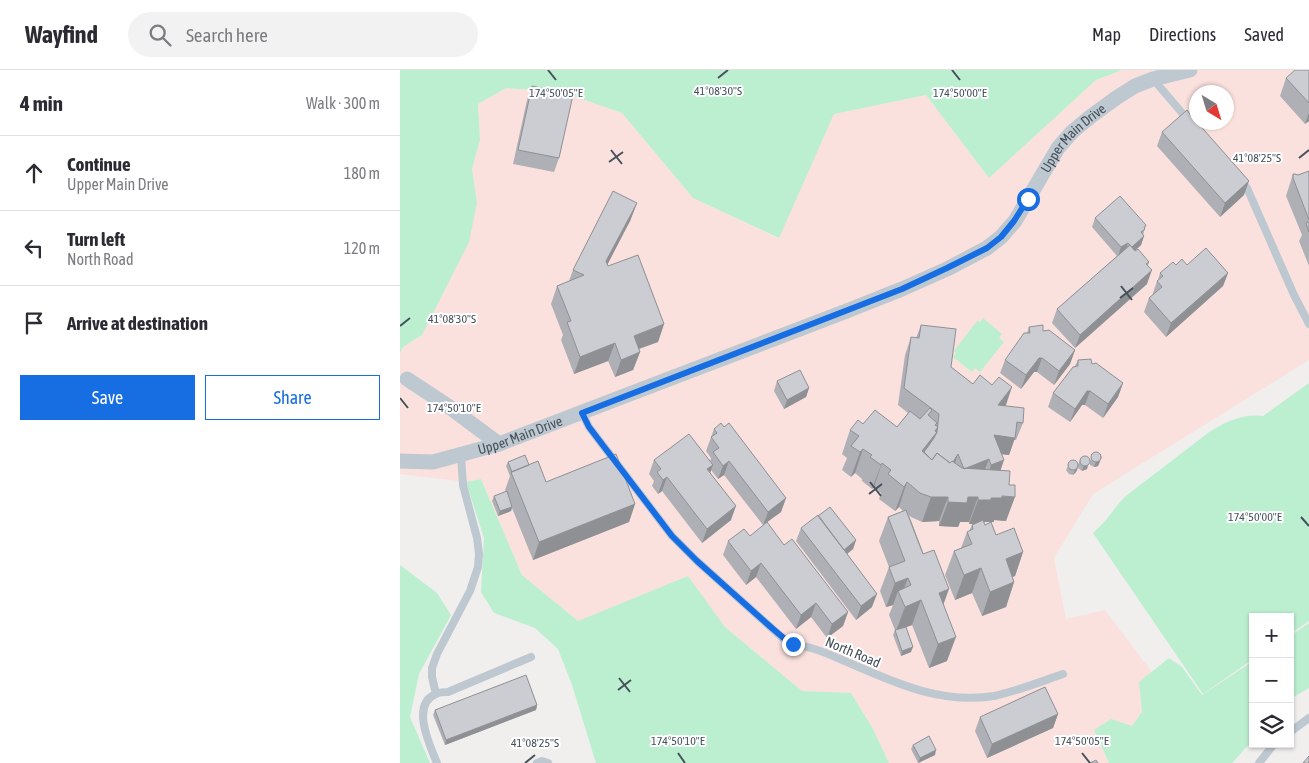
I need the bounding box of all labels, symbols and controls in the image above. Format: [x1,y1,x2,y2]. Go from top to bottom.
search box [128,12,478,57]
text: Wayfind [25,21,98,48]
icon: search [146,21,174,49]
text: Search here [186,24,268,46]
text: Map [1092,24,1121,45]
text: Directions [1149,24,1216,45]
text: Saved [1244,24,1284,45]
text: 41°08'30"S [694,84,742,98]
north arrow [1189,85,1234,130]
text: 174°50'05"E [529,86,583,100]
text: 174°50'00"E [933,86,987,100]
text: 4 min [20,91,63,115]
text: Walk · 300 m [306,94,380,112]
street label: Upper Main Drive [1037,100,1109,175]
text: 41°08'25"S [1233,151,1281,165]
text: Continue [67,153,131,175]
icon: ahead [20,159,48,187]
text: 180 m [344,164,380,182]
text: Upper Main Drive [67,175,169,193]
route start [1017,188,1040,211]
text: Turn left [67,228,125,250]
icon: left [20,234,48,262]
text: 120 m [344,239,380,257]
text: North Road [67,250,134,268]
icon: arrive [20,309,48,337]
text: Arrive at destination [67,312,208,334]
text: 41°08'30"S [428,312,476,326]
button: Save [20,375,195,420]
button: Share [205,375,380,420]
text: 174°50'10"E [427,401,481,415]
street label: Upper Main Drive [476,413,565,457]
text: 174°50'00"E [1228,510,1282,524]
map controls [1249,613,1294,748]
button: + [1249,613,1294,658]
route end [782,633,805,656]
street label: North Road [823,633,883,671]
button: − [1249,658,1294,703]
button: layers [1249,703,1294,748]
text: 174°50'10"E [651,734,705,748]
text: 174°50'05"E [1055,734,1109,748]
text: 41°08'25"S [511,736,559,750]

